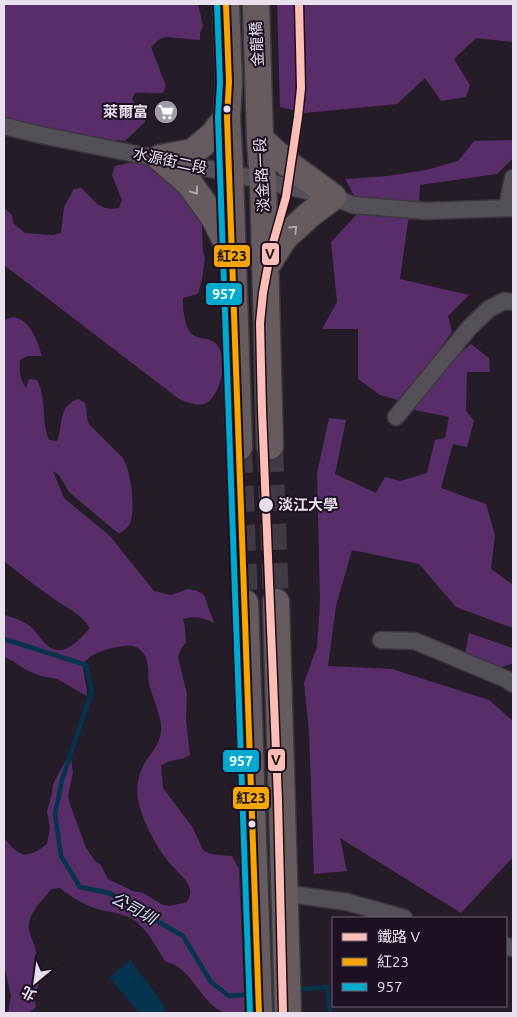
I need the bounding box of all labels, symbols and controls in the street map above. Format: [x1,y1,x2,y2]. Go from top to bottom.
street label: 金龍橋 [247,21,266,67]
supermarket icon: 萊爾富 [153,99,179,125]
place label: 萊爾富 [103,103,148,120]
unlabelled marker [222,104,232,114]
street label: 淡金路一段 [251,137,272,213]
street label: 水源街二段 [132,144,209,177]
one-way arrow [189,185,198,195]
one-way arrow [288,226,297,235]
line badge: V [261,242,280,266]
line badge: 紅23 [213,244,251,268]
text: V [265,246,275,262]
text: 紅23 [217,248,247,264]
line badge: 957 [205,282,243,306]
text: 957 [212,286,236,302]
marker: 淡江大學 [257,496,275,514]
place label: 淡江大學 [278,496,338,513]
line badge: V [267,748,286,772]
line badge: 957 [222,749,260,773]
text: V [271,752,281,768]
text: 957 [229,753,253,769]
line badge: 紅23 [232,786,270,810]
text: 紅23 [236,790,266,806]
unlabelled marker [247,819,257,829]
water label: 公司圳 [109,888,161,928]
legend [332,917,507,1007]
text: 鐵路 V [377,928,420,945]
text: 紅23 [377,953,409,970]
north arrow [10,957,60,1007]
text: 957 [377,978,402,995]
text: 北 [19,983,39,1004]

